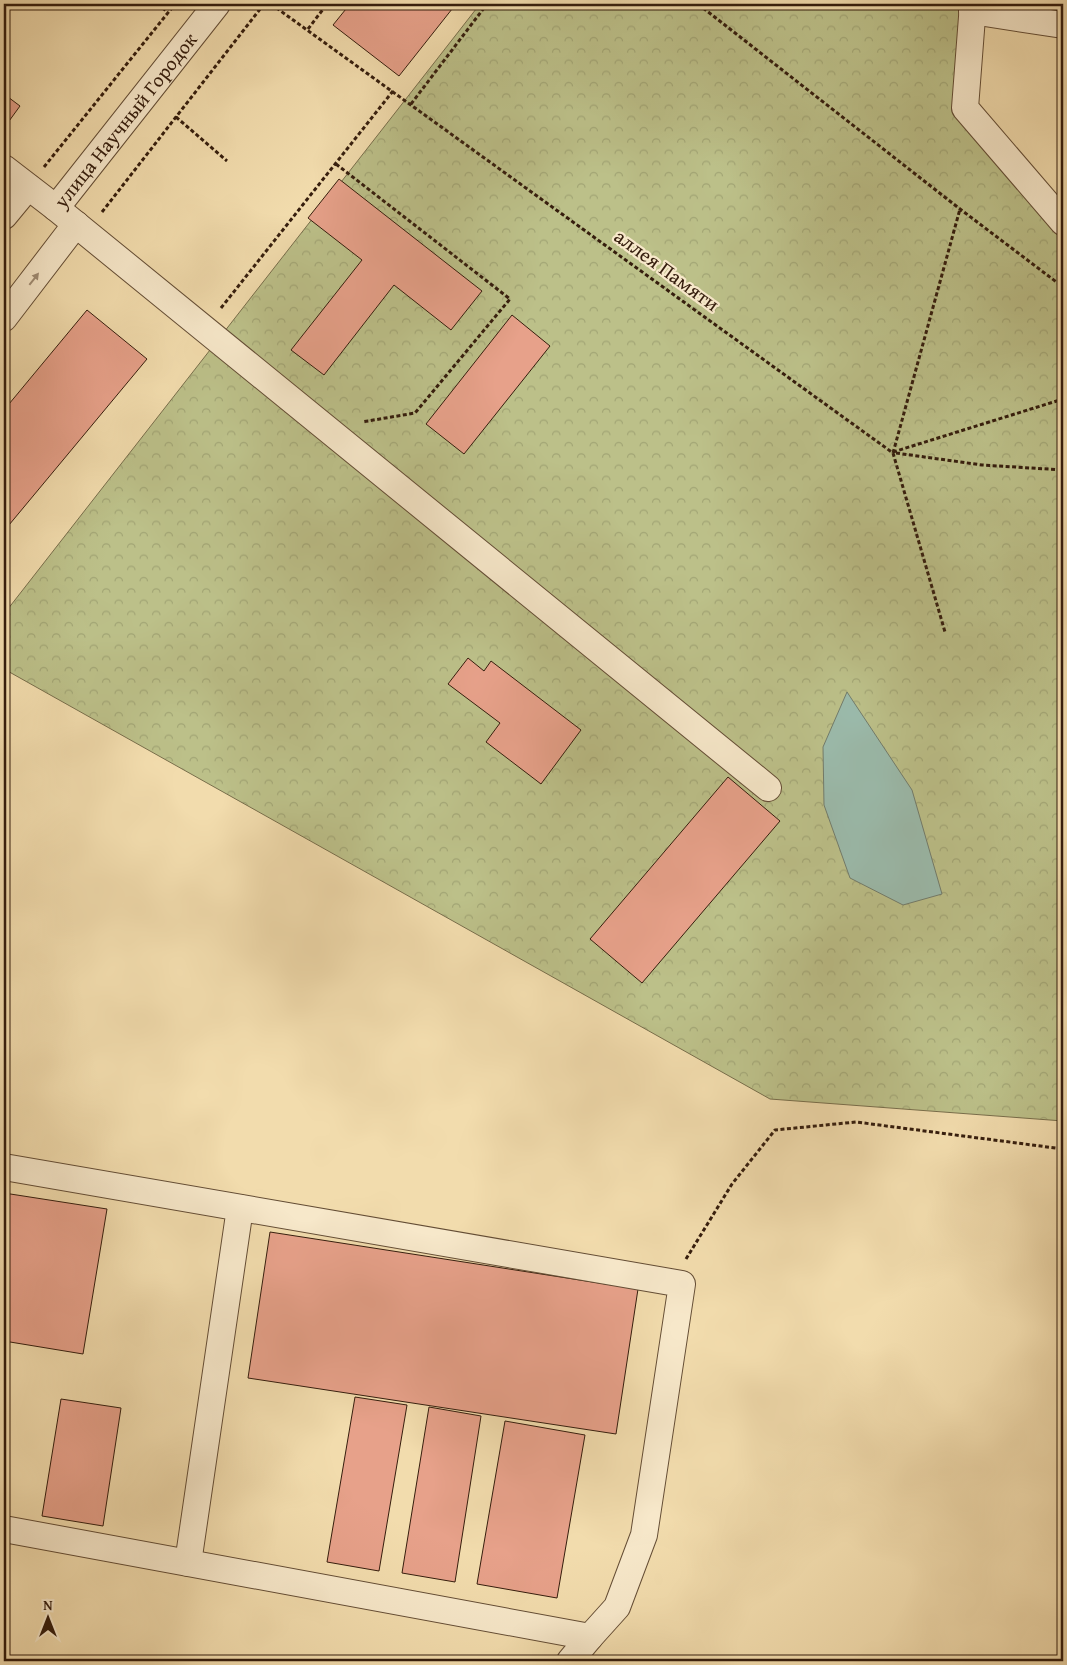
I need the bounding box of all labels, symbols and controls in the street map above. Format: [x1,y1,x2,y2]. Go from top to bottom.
street label: улица Научный Городок [46,25,204,215]
street label: аллея Памяти [609,221,726,318]
one-way arrow [28,273,39,286]
north arrow [22,1592,72,1642]
text: N [43,1595,53,1615]

